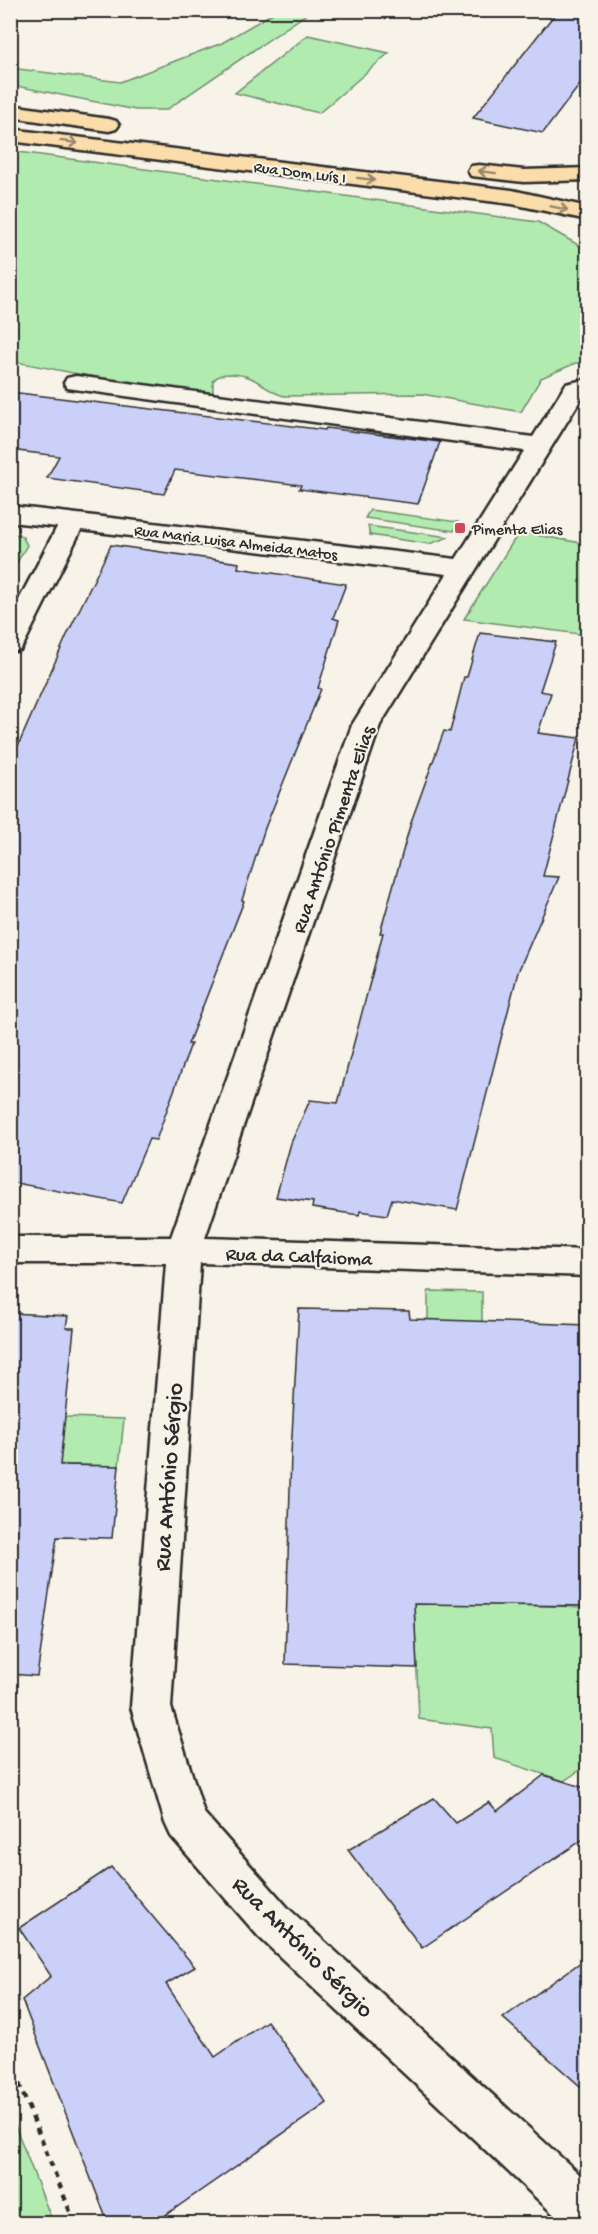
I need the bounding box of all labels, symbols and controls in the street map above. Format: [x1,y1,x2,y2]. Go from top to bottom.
one-way arrow [58,137,78,148]
street label: Rua Dom Luís I [252,159,347,190]
one-way arrow [478,166,498,177]
one-way arrow [356,174,376,185]
one-way arrow [549,202,568,214]
marker: Pimenta Elias [453,521,467,535]
place label: Pimenta Elias [471,522,564,541]
street label: Rua Maria Luisa Almeida Matos [133,523,339,567]
street label: Rua António Pimenta Elias [289,723,382,937]
street label: Rua da Calfaioma [225,1244,374,1273]
street label: Rua António Sérgio [149,1382,192,1572]
street label: Rua António Sérgio [225,1871,379,2025]

